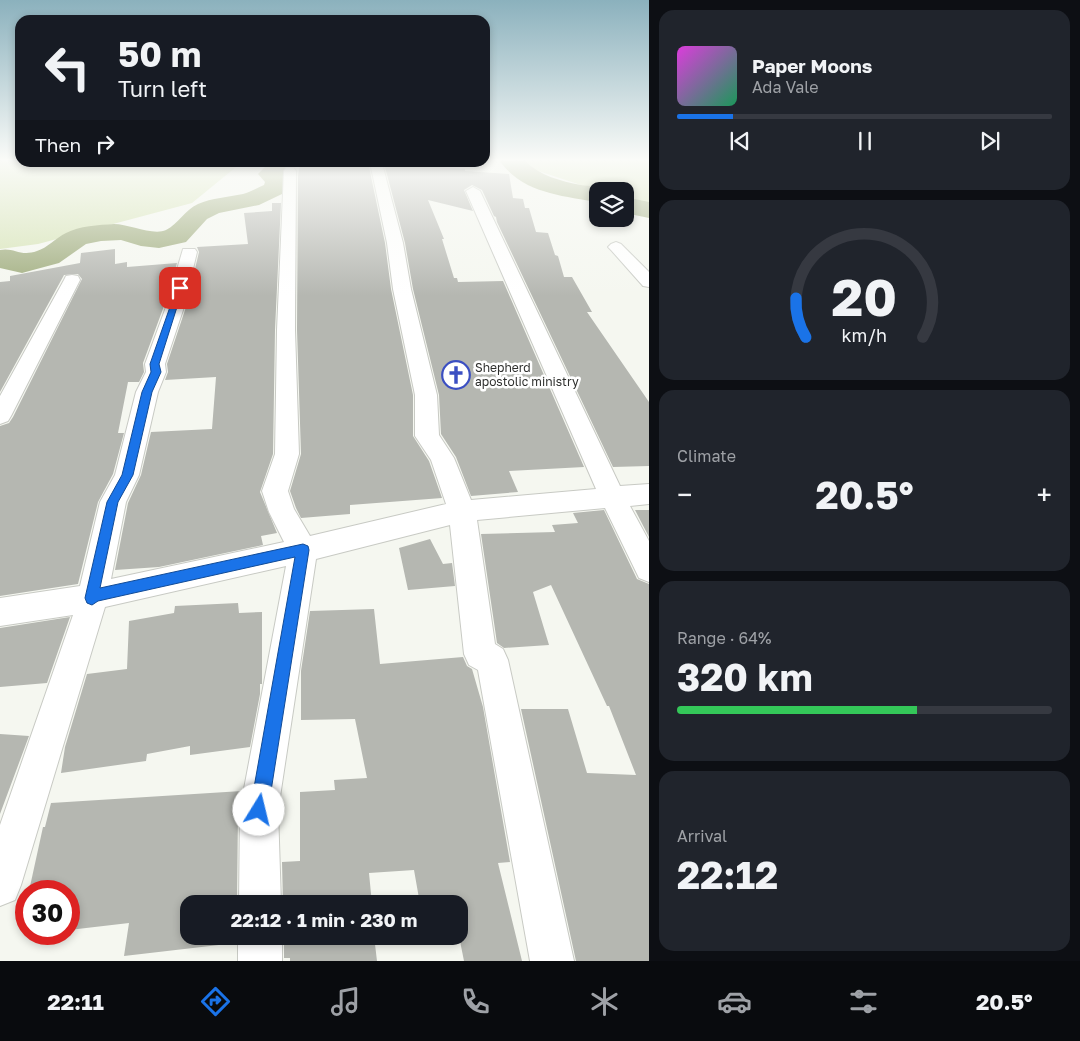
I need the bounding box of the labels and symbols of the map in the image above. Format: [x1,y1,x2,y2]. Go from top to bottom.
pin [159,267,201,309]
church icon: Shepherd apostolic ministry [441,360,471,390]
place label: Shepherd apostolic ministry [475,360,579,389]
position arrow [232,783,284,835]
speed limit sign: 30 [15,880,80,945]

